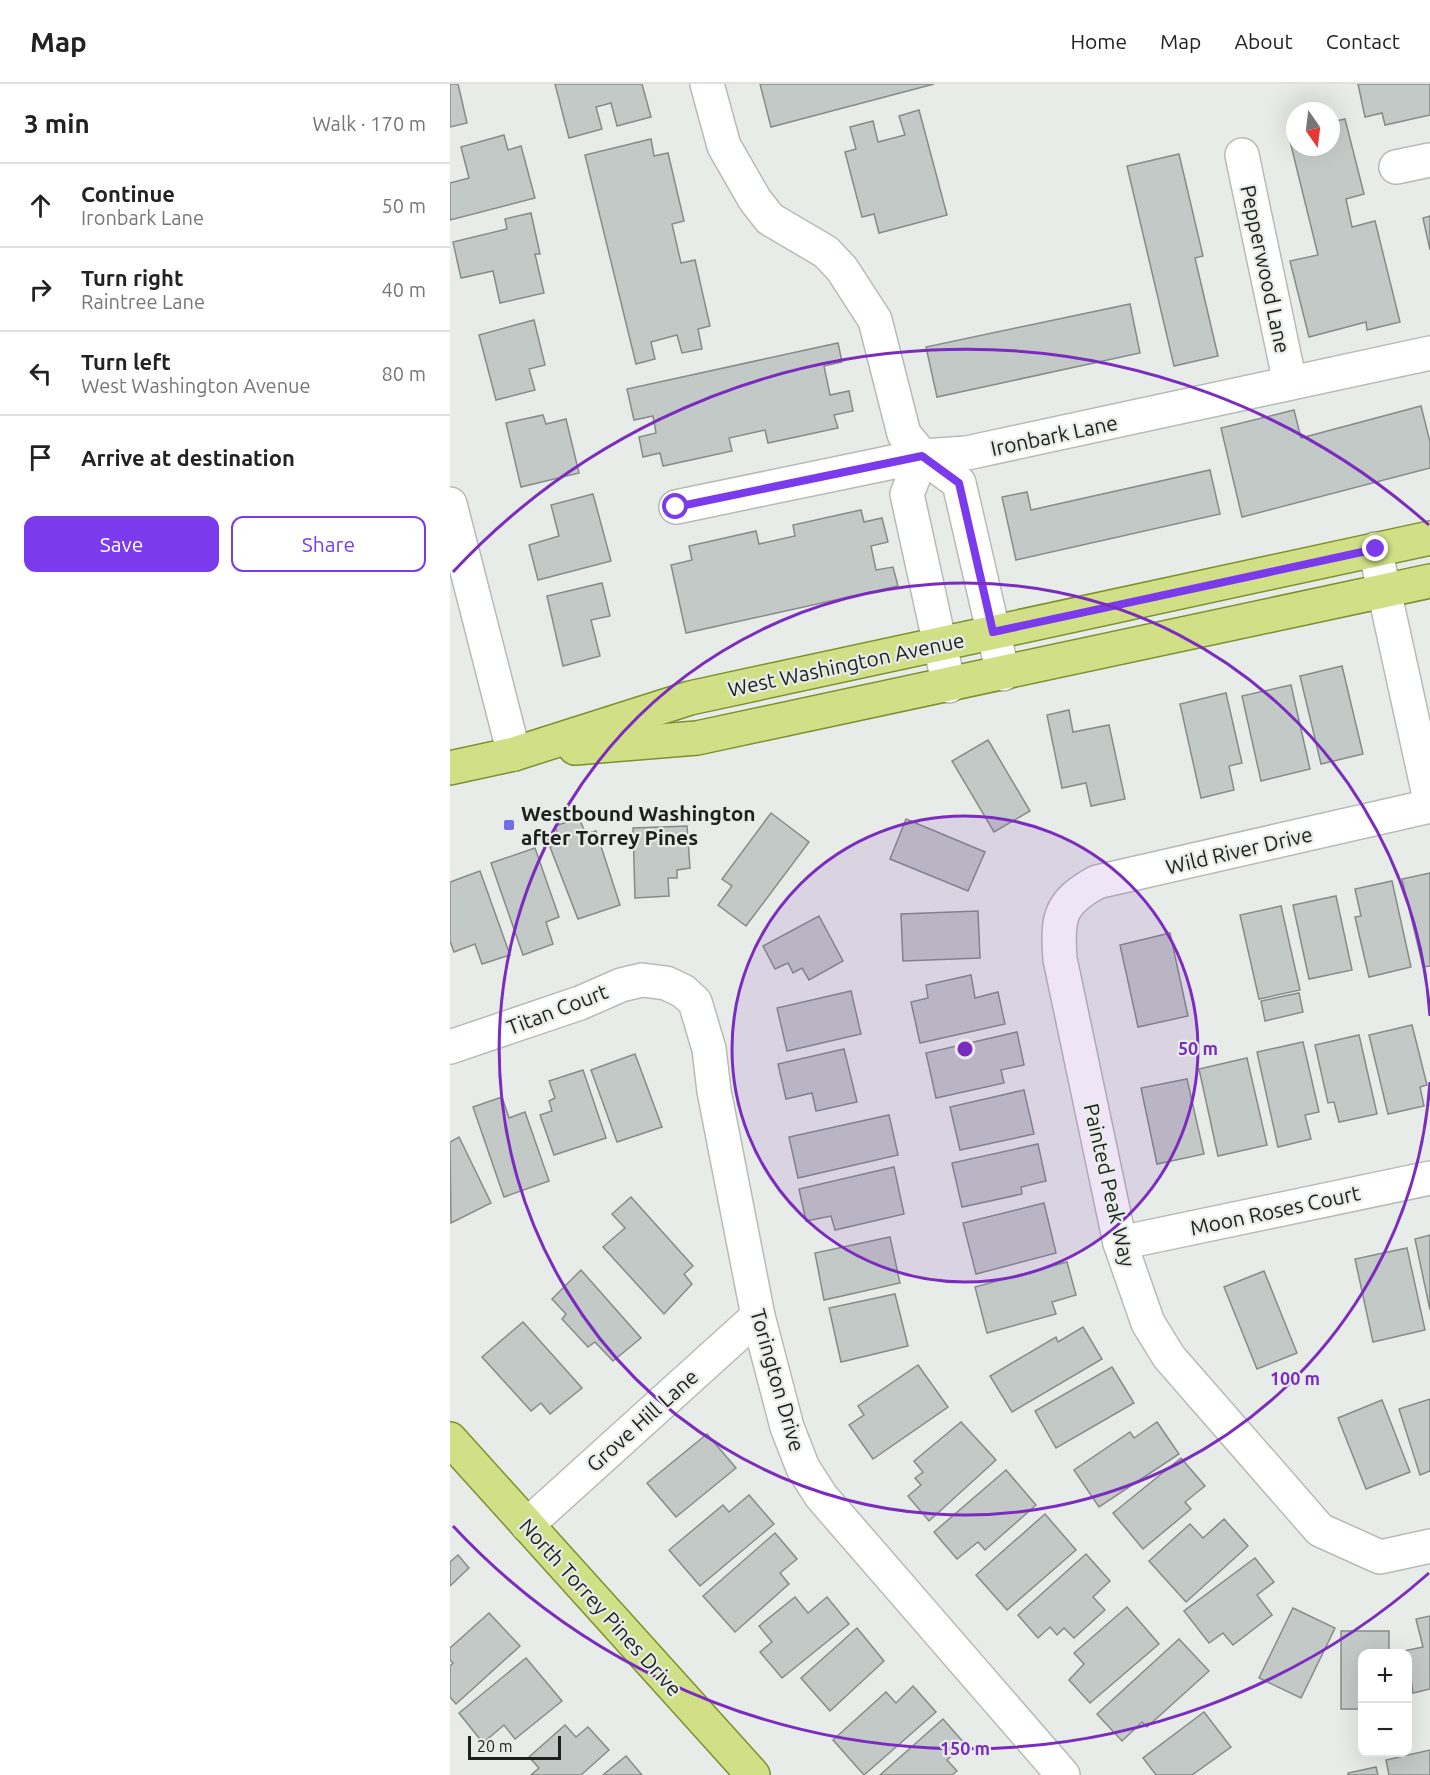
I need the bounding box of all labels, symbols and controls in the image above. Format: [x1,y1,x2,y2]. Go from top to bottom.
text: Map [30,26,87,57]
text: Home [1070,29,1127,53]
text: Map [1160,29,1201,53]
text: About [1234,29,1293,53]
text: Contact [1326,29,1400,53]
north arrow [1286,102,1340,156]
text: 3 min [24,109,90,138]
text: Walk · 170 m [313,112,426,135]
text: Continue [81,181,175,206]
street label: Pepperwood Lane [1236,183,1296,355]
icon: ahead [24,189,57,222]
text: 50 m [382,194,426,217]
text: Ironbark Lane [81,206,204,229]
text: Turn right [81,265,183,290]
icon: right [24,273,57,306]
text: 40 m [382,278,426,301]
text: Raintree Lane [81,290,205,313]
text: Turn left [81,349,171,374]
icon: left [24,357,57,390]
text: 80 m [382,362,426,385]
text: West Washington Avenue [81,374,311,397]
street label: Ironbark Lane [988,410,1120,460]
icon: arrive [24,441,57,474]
text: Arrive at destination [81,445,295,470]
route start [662,493,688,519]
button: Save [24,516,219,572]
button: Share [231,516,426,572]
route end [1362,535,1388,561]
street label: West Washington Avenue [726,627,966,701]
place label: Westbound Washington after Torrey Pines [521,801,756,849]
marker: Westbound Washington after Torrey Pines [502,818,516,832]
street label: Wild River Drive [1163,821,1315,879]
street label: Titan Court [503,979,611,1039]
text: 50 m [1178,1038,1218,1058]
centre of rings [955,1039,975,1059]
street label: Painted Peak Way [1080,1101,1140,1269]
street label: Moon Roses Court [1188,1180,1362,1240]
street label: Torington Drive [746,1306,810,1454]
street label: Grove Hill Lane [581,1364,703,1476]
text: 100 m [1270,1368,1320,1388]
street label: North Torrey Pines Drive [515,1513,687,1701]
map controls [1358,1649,1412,1757]
button: + [1358,1649,1412,1703]
button: − [1358,1703,1412,1757]
scale bar [468,1733,561,1760]
text: 20 m [477,1737,513,1755]
text: 150 m [940,1738,990,1758]

